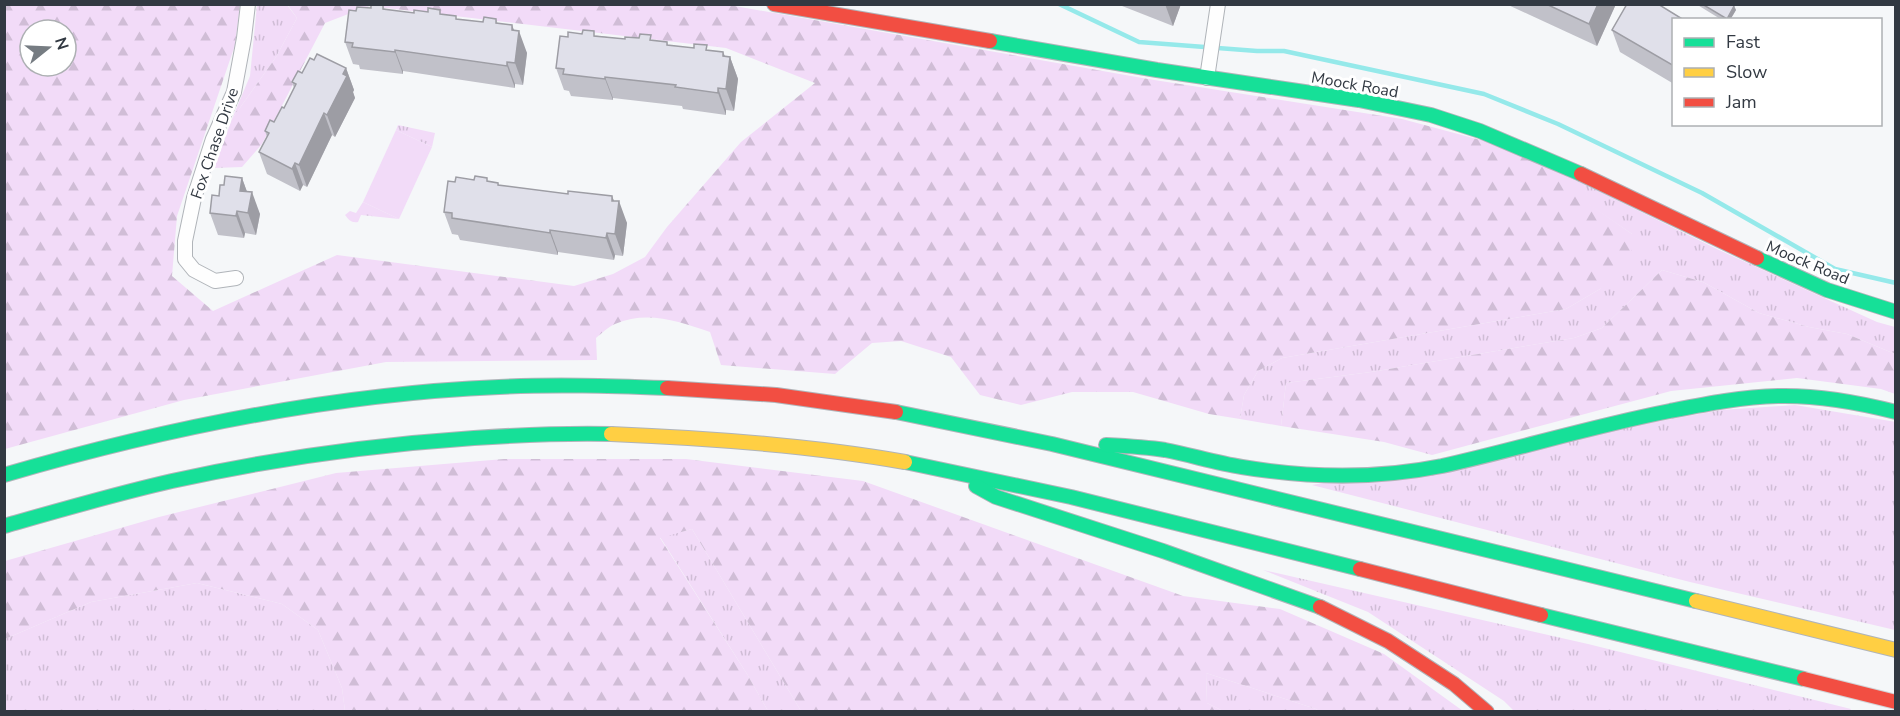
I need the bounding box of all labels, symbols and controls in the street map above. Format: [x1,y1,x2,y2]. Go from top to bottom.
north arrow [18,18,78,78]
legend [1672,18,1882,126]
text: Fast [1726,30,1761,54]
text: N [49,35,74,53]
text: Slow [1726,60,1767,84]
street label: Moock Road [1309,66,1400,103]
street label: Fox Chase Drive [186,85,244,202]
text: Jam [1725,90,1757,114]
street label: Moock Road [1763,236,1853,290]

